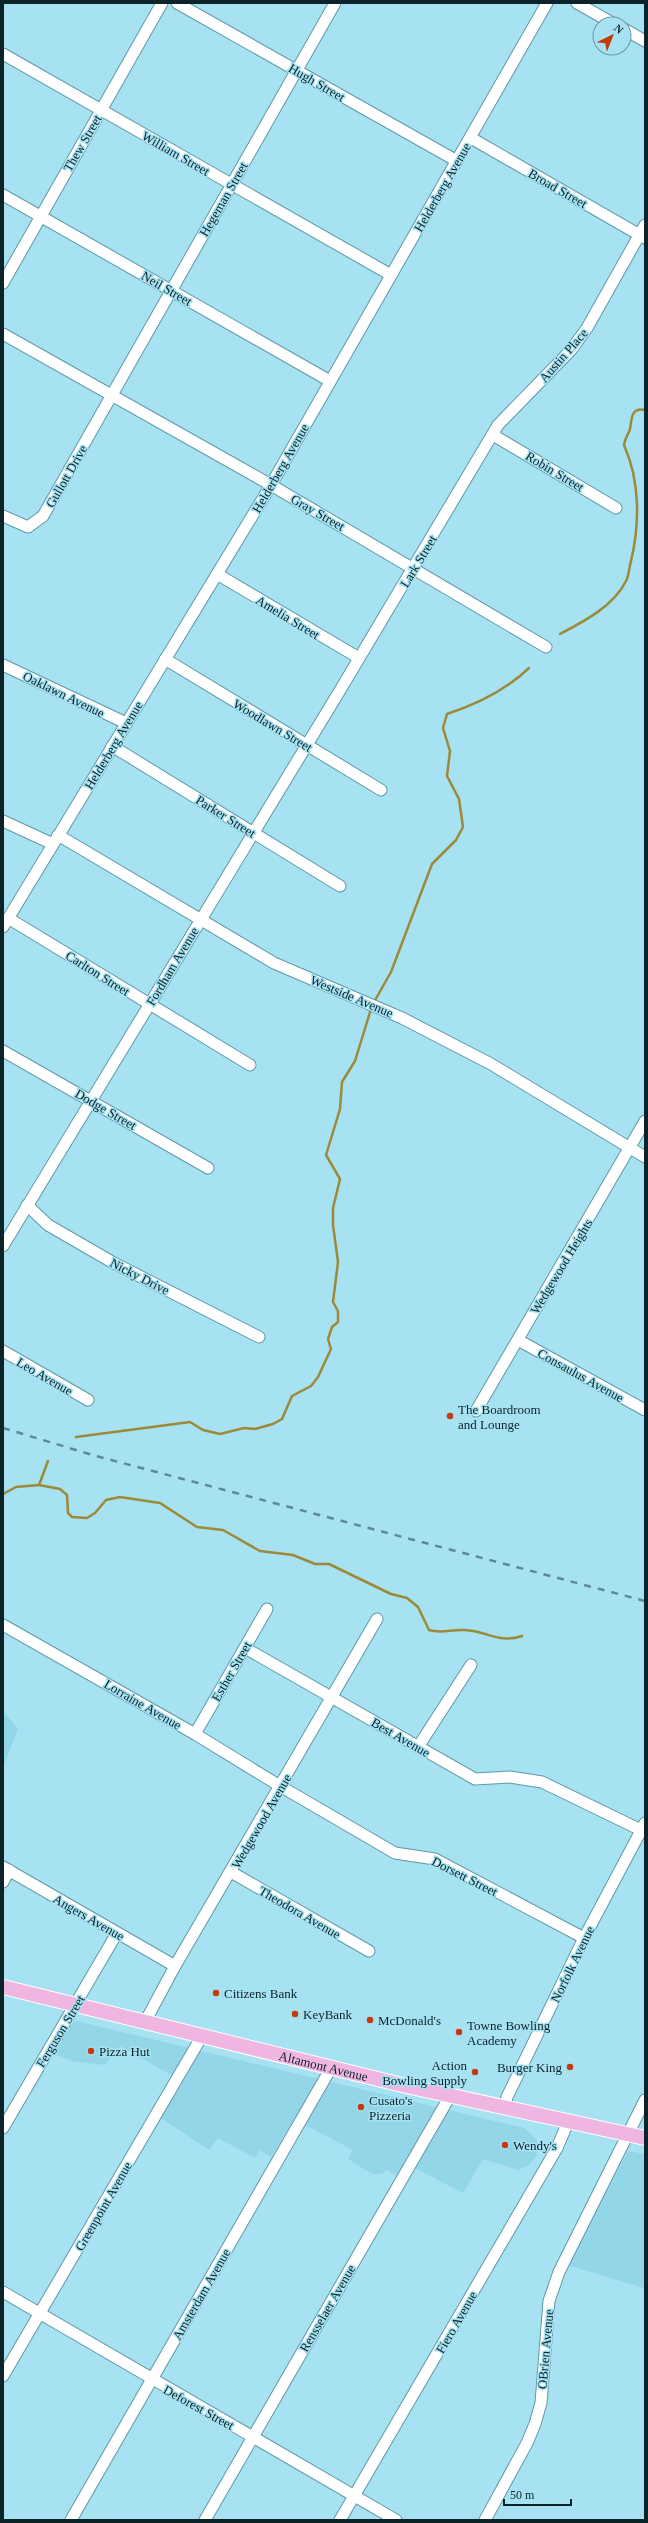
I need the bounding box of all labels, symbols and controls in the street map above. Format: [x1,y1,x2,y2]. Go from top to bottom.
north arrow [592,16,632,56]
text: N [612,22,626,36]
street label: Hugh Street [286,60,348,105]
street label: Thew Street [60,112,105,174]
street label: William Street [139,128,213,179]
street label: Helderberg Avenue [411,140,474,234]
street label: Hegeman Street [196,159,251,239]
street label: Broad Street [526,166,590,211]
street label: Neil Street [139,268,195,309]
street label: Austin Place [536,325,591,385]
street label: Helderberg Avenue [249,421,312,515]
street label: Gullott Drive [43,442,90,510]
street label: Robin Street [523,448,587,495]
street label: Gray Street [288,491,348,534]
street label: Lark Street [397,532,440,590]
street label: Amelia Street [253,592,323,643]
street label: Oaklawn Avenue [21,668,107,721]
street label: Woodlawn Street [230,696,315,755]
street label: Helderberg Avenue [81,698,146,792]
street label: Parker Street [193,792,259,841]
street label: Fordham Avenue [143,924,202,1008]
street label: Carlton Street [63,948,133,999]
street label: Westside Avenue [308,972,396,1021]
street label: Dodge Street [72,1086,139,1133]
street label: Wedgewood Heights [527,1216,596,1317]
street label: Nicky Drive [108,1255,172,1298]
street label: Consaulus Avenue [535,1346,627,1405]
street label: Leo Avenue [14,1354,76,1399]
place label: The Boardroom and Lounge [458,1402,541,1432]
marker: The Boardroom and Lounge [445,1411,455,1421]
street label: Esther Street [208,1638,255,1704]
street label: Lorraine Avenue [101,1676,184,1733]
street label: Best Avenue [369,1715,433,1760]
street label: Wedgewood Avenue [228,1771,295,1871]
street label: Dorsett Street [429,1853,501,1900]
street label: Theodora Avenue [256,1883,343,1942]
street label: Angers Avenue [51,1891,127,1944]
street label: Norfolk Avenue [547,1923,598,2005]
place label: Citizens Bank [224,1986,298,2001]
marker: Citizens Bank [211,1988,221,1998]
street label: Ferguson Street [33,1992,88,2070]
place label: KeyBank [303,2007,353,2022]
marker: KeyBank [290,2009,300,2019]
place label: McDonald's [378,2013,441,2028]
marker: McDonald's [365,2015,375,2025]
place label: Towne Bowling Academy [467,2018,551,2048]
marker: Towne Bowling Academy [454,2027,464,2037]
place label: Pizza Hut [99,2044,150,2059]
marker: Pizza Hut [86,2046,96,2056]
street label: Altamont Avenue [277,2048,370,2084]
place label: Action Bowling Supply [382,2058,467,2088]
place label: Burger King [497,2060,562,2075]
marker: Burger King [565,2062,575,2072]
marker: Action Bowling Supply [470,2067,480,2077]
place label: Cusato's Pizzeria [369,2093,413,2123]
marker: Cusato's Pizzeria [356,2102,366,2112]
place label: Wendy's [513,2138,557,2153]
marker: Wendy's [500,2140,510,2150]
street label: Greenpoint Avenue [72,2159,135,2254]
street label: Amsterdam Avenue [169,2246,234,2342]
street label: Rensselaer Avenue [296,2262,359,2355]
street label: Fiero Avenue [433,2288,480,2356]
street label: OBrien Avenue [535,2308,556,2390]
street label: Deforest Street [161,2382,237,2433]
scale bar [504,2481,571,2507]
text: 50 m [510,2488,535,2502]

